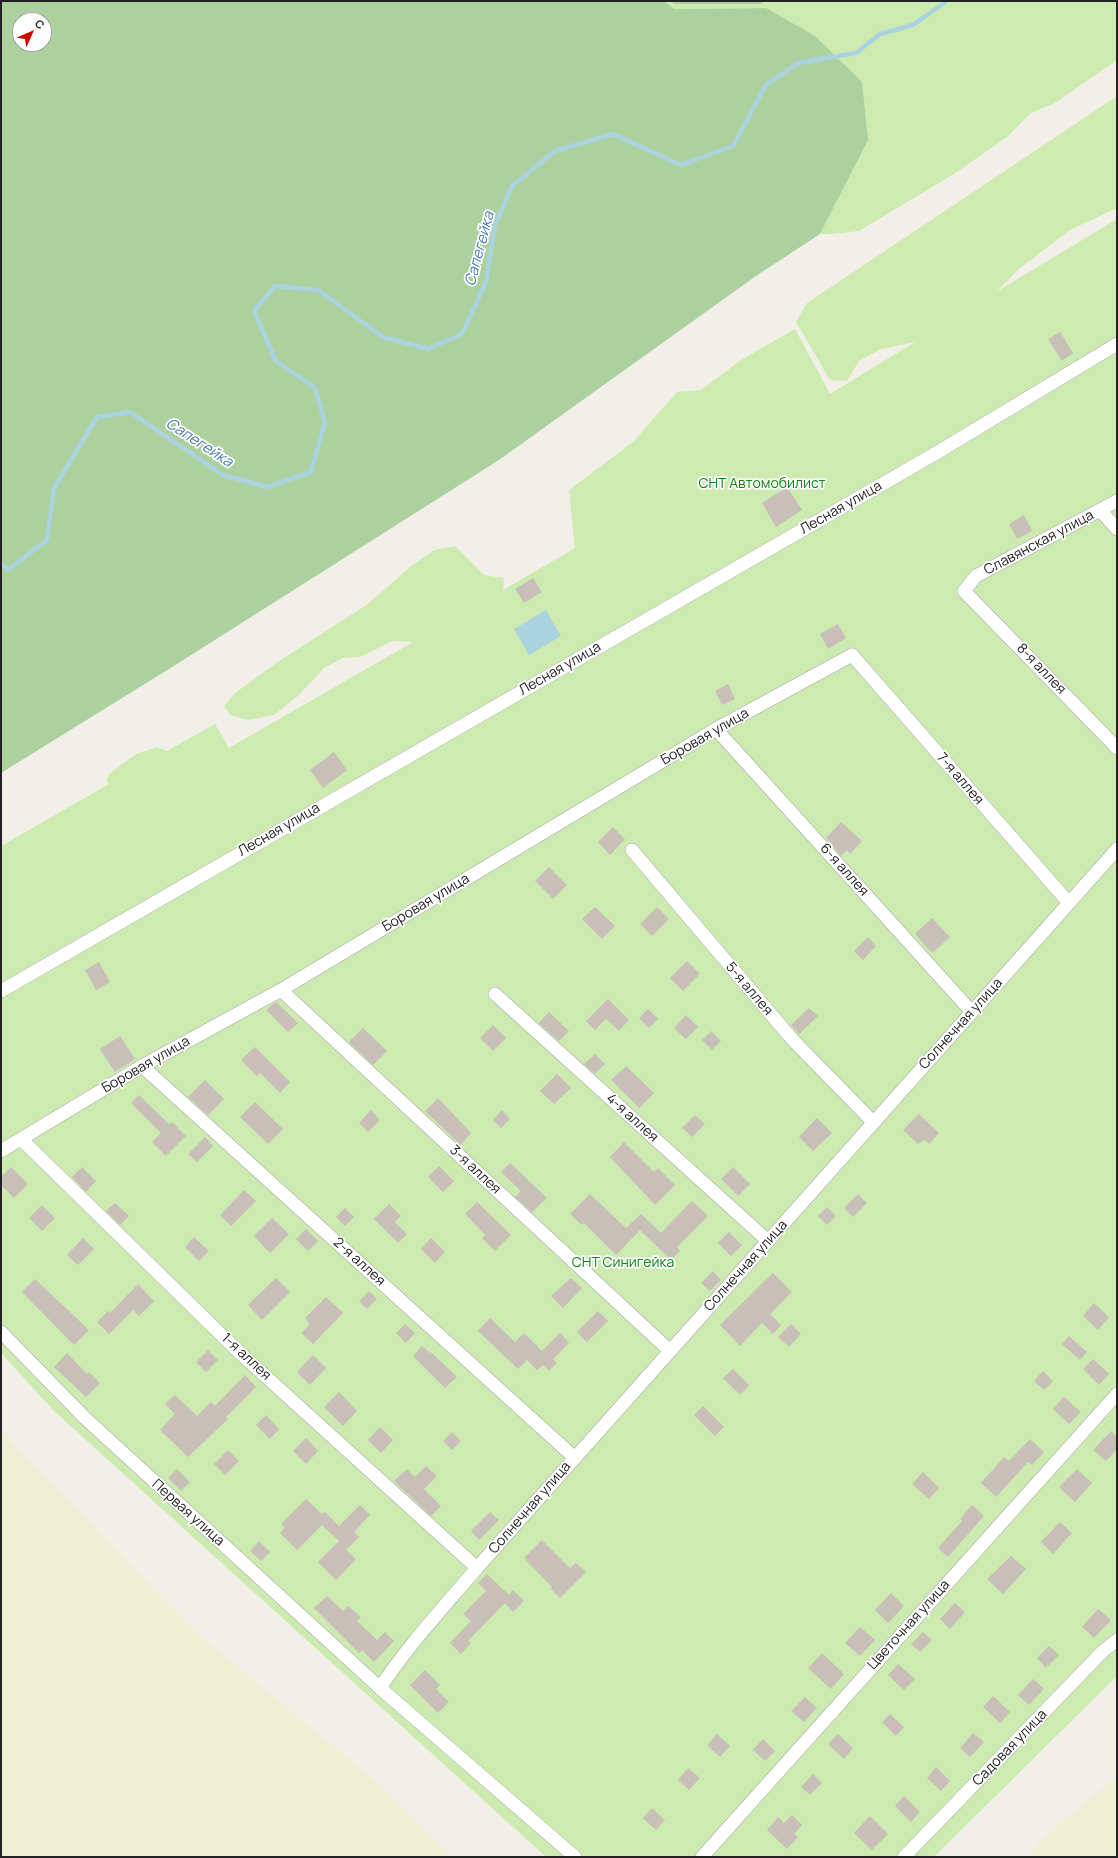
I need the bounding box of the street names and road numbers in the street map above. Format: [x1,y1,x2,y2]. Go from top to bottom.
street label: Лесная улица [797,478,885,538]
street label: Славянская улица [981,507,1097,579]
street label: Лесная улица [516,639,604,699]
street label: 8-я аллея [1013,640,1069,698]
street label: Боровая улица [658,705,752,769]
street label: 7-я аллея [933,750,987,808]
street label: Лесная улица [235,800,323,860]
street label: 6-я аллея [816,840,872,900]
street label: Боровая улица [379,870,473,936]
street label: 5-я аллея [722,959,776,1019]
street label: Солнечная улица [916,975,1006,1073]
street label: Боровая улица [99,1033,193,1097]
street label: 4-я аллея [602,1090,662,1146]
street label: 3-я аллея [446,1142,504,1198]
street label: Солнечная улица [701,1217,791,1315]
street label: 2-я аллея [330,1234,388,1290]
street label: 1-я аллея [218,1330,274,1384]
street label: Солнечная улица [485,1459,575,1557]
street label: Первая улица [148,1476,228,1550]
street label: Цветочная улица [864,1577,954,1673]
street label: Садовая улица [969,1706,1051,1790]

